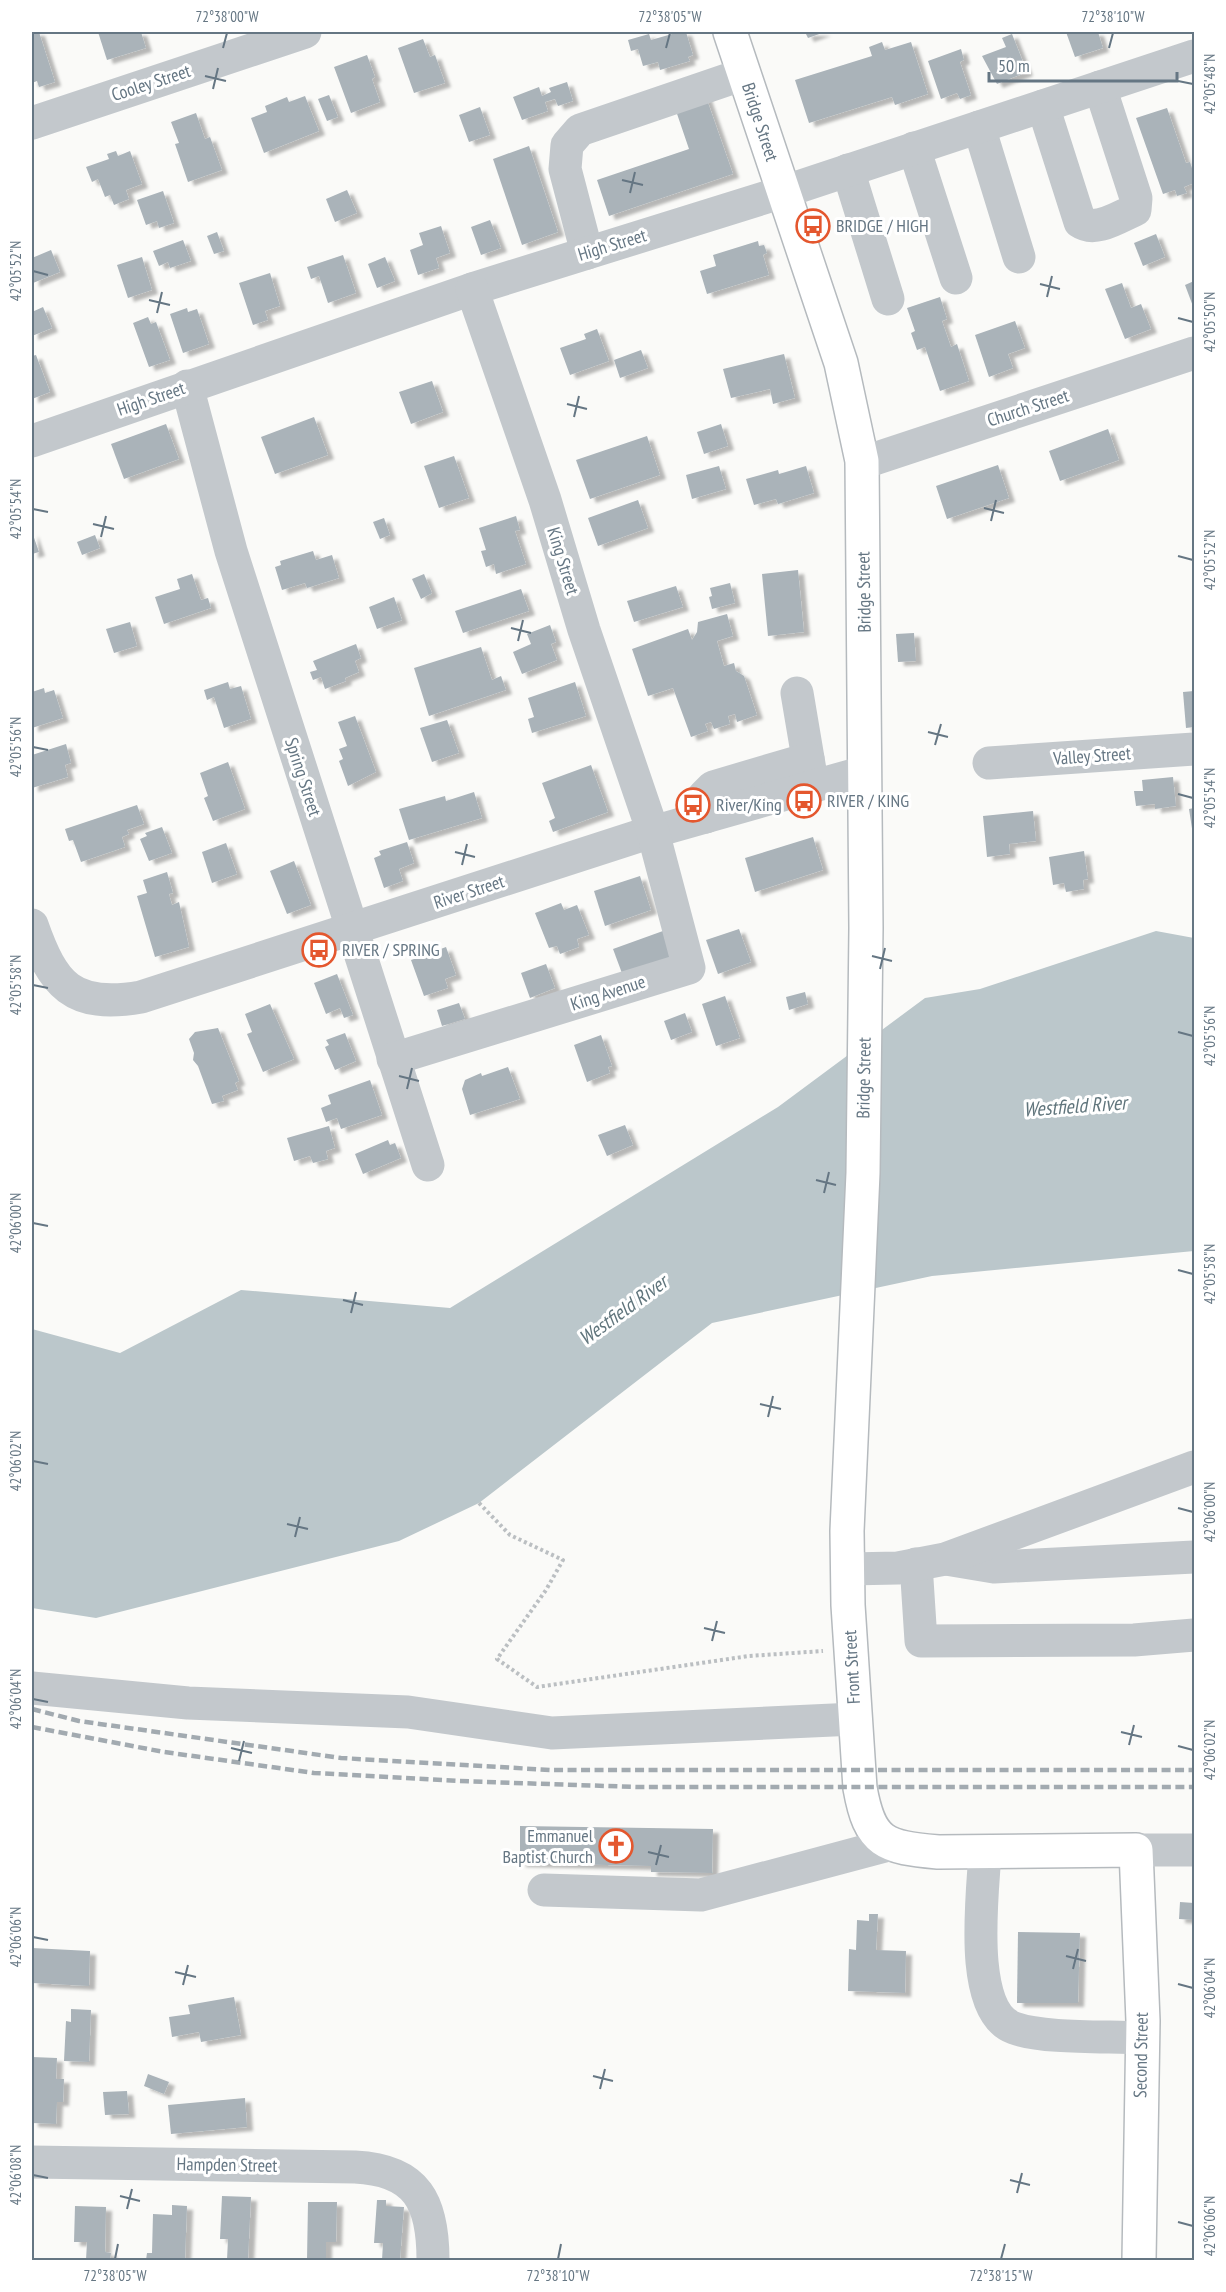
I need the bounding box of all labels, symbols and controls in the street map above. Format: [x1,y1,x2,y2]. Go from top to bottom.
text: 72°38'00"W [195,7,259,26]
text: 72°38'05"W [638,7,702,26]
text: 72°38'10"W [1081,7,1145,26]
scale bar [989,45,1176,83]
text: 50 m [998,54,1030,77]
text: 42°05'48"N [1200,54,1219,114]
street label: Cooley Street [108,59,193,106]
street label: Bridge Street [737,80,784,164]
bus stop icon: BRIDGE / HIGH [795,208,831,244]
place label: BRIDGE / HIGH [836,214,929,237]
street label: High Street [575,223,649,266]
text: 42°05'52"N [6,241,25,301]
text: 42°05'50"N [1200,292,1219,352]
street label: High Street [114,376,188,421]
street label: Church Street [984,384,1072,431]
text: 42°05'54"N [6,479,25,539]
street label: King Street [542,524,585,598]
text: 42°05'52"N [1200,530,1219,590]
street label: Bridge Street [851,551,876,633]
text: 42°05'56"N [6,717,25,777]
street label: Spring Street [280,735,327,819]
street label: Valley Street [1051,741,1132,770]
text: 42°05'54"N [1200,768,1219,828]
bus stop icon: RIVER / KING [786,783,822,819]
bus stop icon: River/King [675,787,711,823]
place label: RIVER / KING [827,789,909,812]
place label: River/King [716,793,782,816]
street label: River Street [431,869,507,914]
bus stop icon: RIVER / SPRING [301,932,337,968]
place label: RIVER / SPRING [342,938,440,961]
text: 42°05'58"N [6,955,25,1015]
street label: King Avenue [568,970,648,1015]
text: 42°05'56"N [1200,1006,1219,1066]
street label: Bridge Street [851,1037,876,1119]
water label: Westfield River [1023,1089,1130,1123]
text: 42°06'00"N [6,1193,25,1253]
text: 42°05'58"N [1200,1244,1219,1304]
water label: Westfield River [574,1268,674,1351]
text: 42°06'02"N [6,1431,25,1491]
text: 42°06'00"N [1200,1482,1219,1542]
street label: Front Street [838,1629,865,1705]
text: 42°06'04"N [6,1669,25,1729]
text: 42°06'02"N [1200,1720,1219,1780]
place label: Emmanuel Baptist Church [503,1824,594,1868]
church icon: Emmanuel Baptist Church [598,1828,634,1864]
text: 42°06'06"N [6,1907,25,1967]
text: 42°06'04"N [1200,1958,1219,2018]
street label: Second Street [1128,2012,1153,2098]
text: 42°06'08"N [6,2145,25,2205]
street label: Hampden Street [177,2152,278,2177]
text: 42°06'06"N [1200,2196,1219,2256]
text: 72°38'05"W [83,2266,147,2285]
text: 72°38'10"W [526,2266,590,2285]
text: 72°38'15"W [969,2266,1033,2285]

